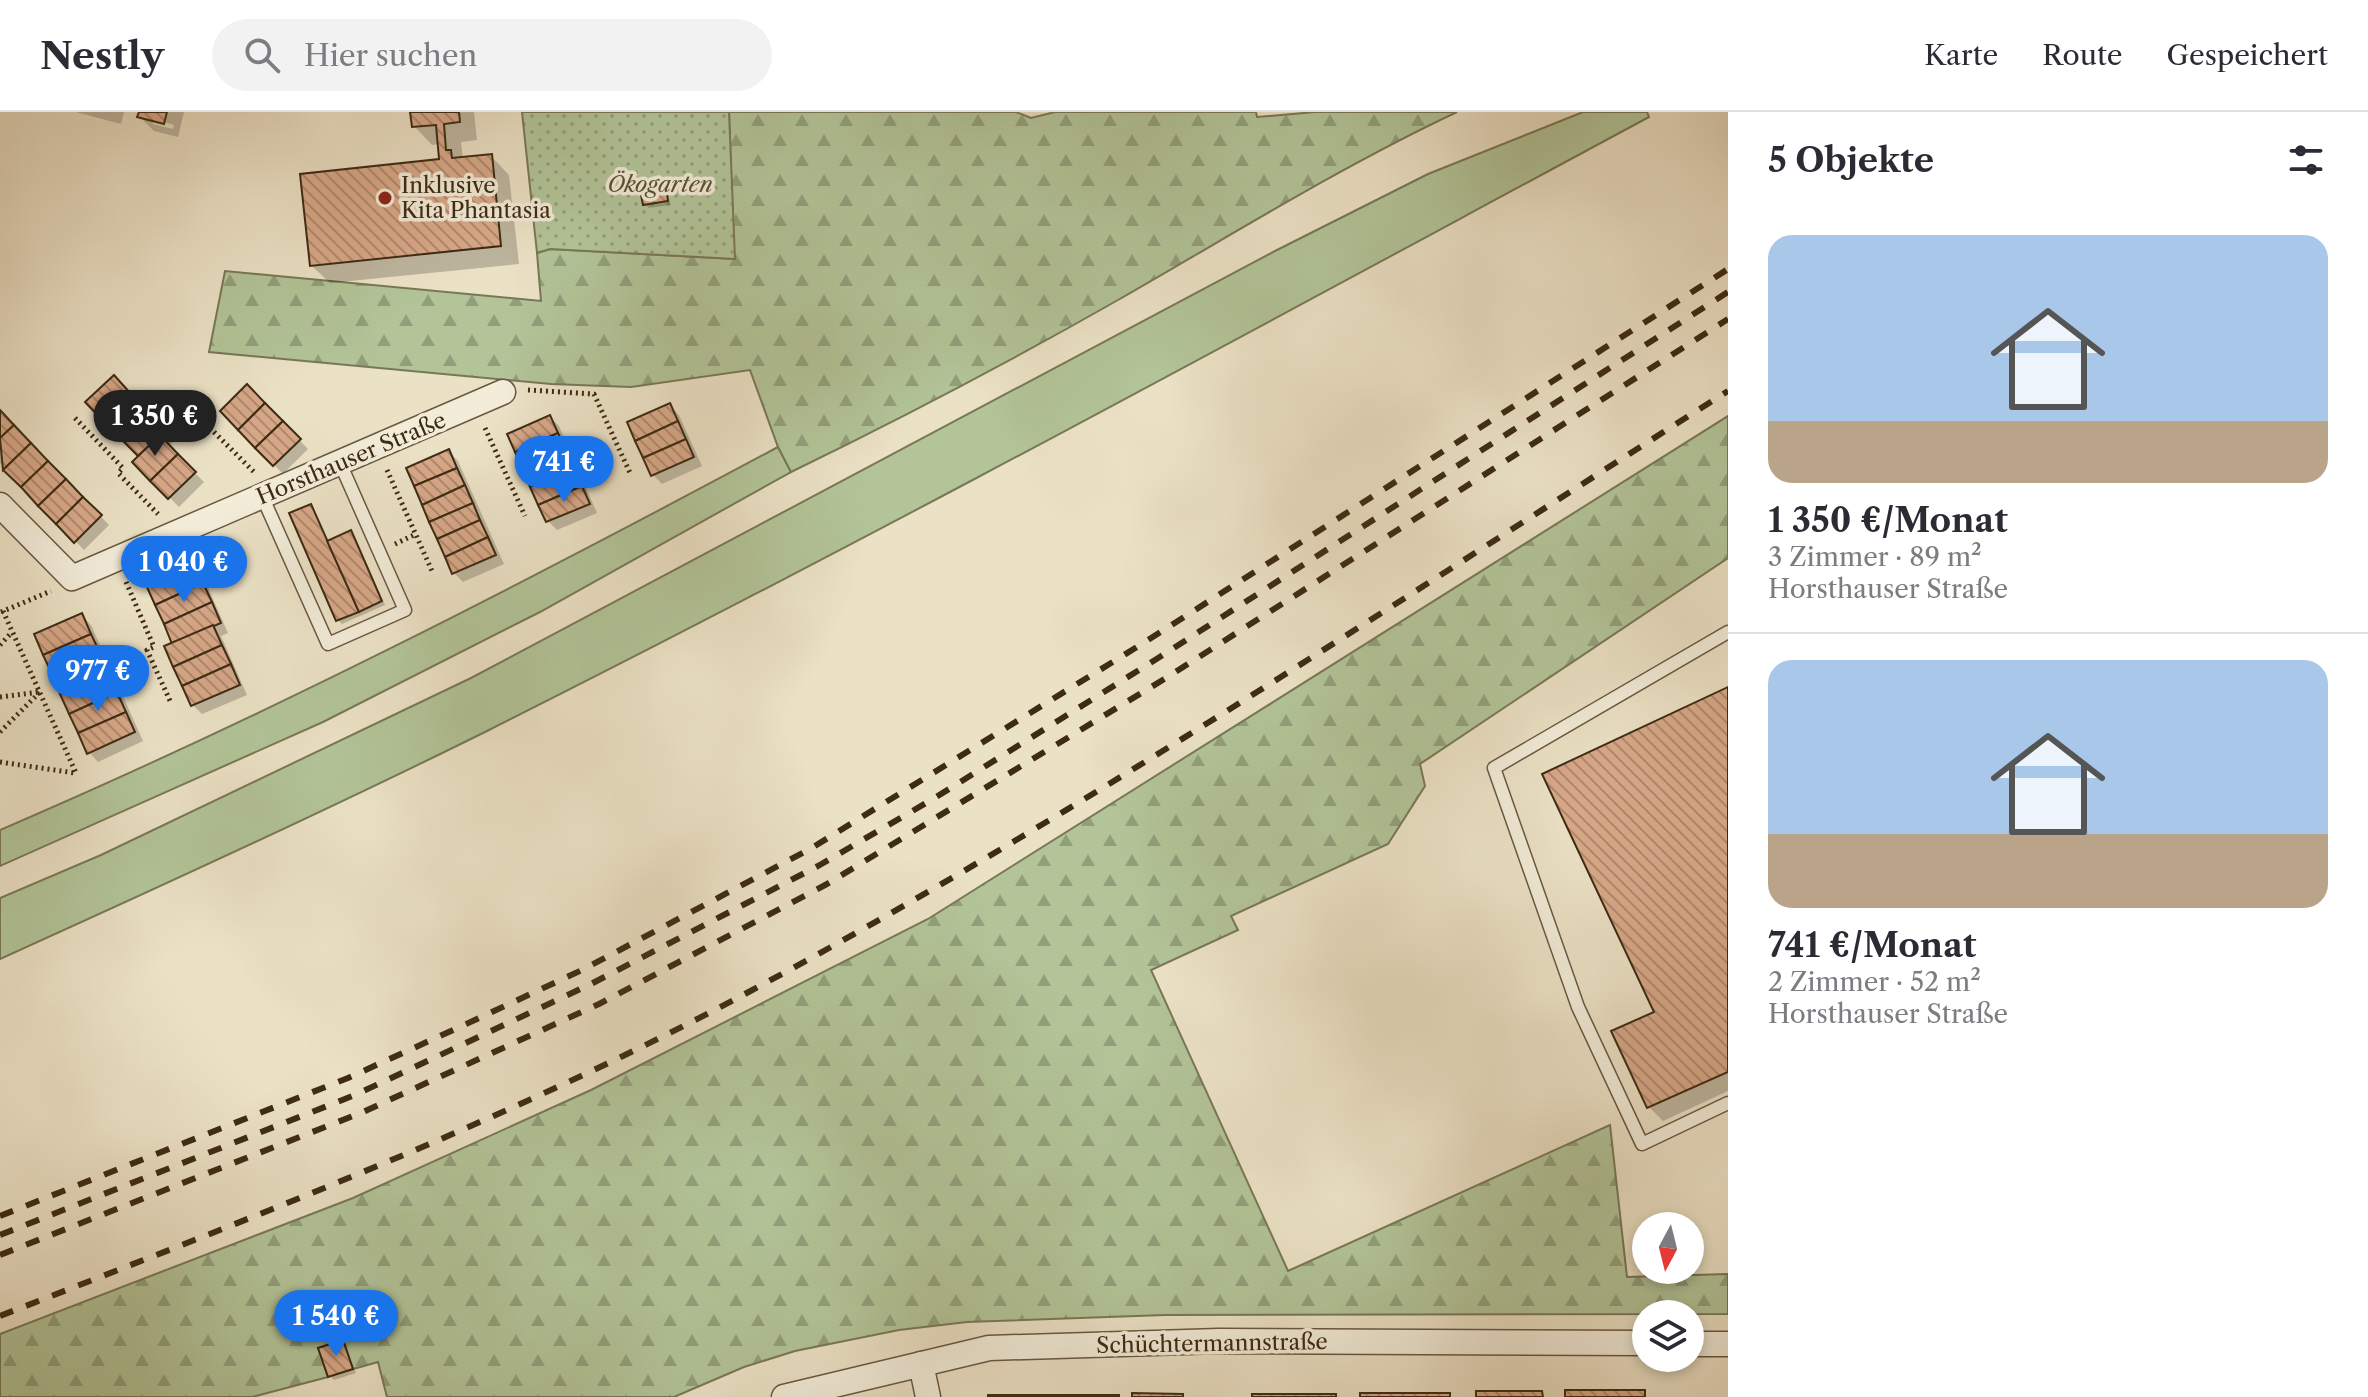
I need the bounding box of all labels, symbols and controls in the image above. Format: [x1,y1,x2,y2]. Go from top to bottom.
search box [212,19,772,91]
text: Nestly [40,32,164,79]
icon: search [240,33,284,77]
text: Hier suchen [304,37,477,74]
text: Karte [1924,38,1998,72]
text: Route [2042,38,2123,72]
text: Gespeichert [2167,38,2328,72]
icon: filters [2284,138,2328,182]
text: 5 Objekte [1768,139,1934,181]
park label: Ökogarten [607,170,713,198]
place label: Inklusive Kita Phantasia [401,172,551,224]
marker: Inklusive Kita Phantasia [376,189,394,207]
icon: home [1976,287,2120,431]
pin: 1 350 € [81,390,229,458]
text: 1 350 € [112,400,198,432]
street label: Horsthauser Straße [252,406,450,511]
pin: 741 € [508,436,620,504]
text: 741 € [533,446,595,478]
text: 1 350 €/Monat [1768,499,2008,541]
pin: 1 040 € [110,536,258,604]
text: 3 Zimmer · 89 m² [1768,541,1982,573]
text: 1 040 € [139,546,229,578]
text: Horsthauser Straße [1768,573,2008,605]
pin: 977 € [42,645,154,713]
text: 977 € [65,655,131,687]
icon: home [1976,712,2120,856]
text: 741 €/Monat [1768,924,1977,966]
text: 2 Zimmer · 52 m² [1768,966,1981,998]
text: Horsthauser Straße [1768,998,2008,1030]
north arrow [1632,1212,1704,1284]
map controls [1632,1212,1704,1372]
pin: 1 540 € [262,1290,410,1358]
text: 1 540 € [292,1300,380,1332]
button: layers [1632,1300,1704,1372]
street label: Schüchtermannstraße [1096,1328,1328,1359]

